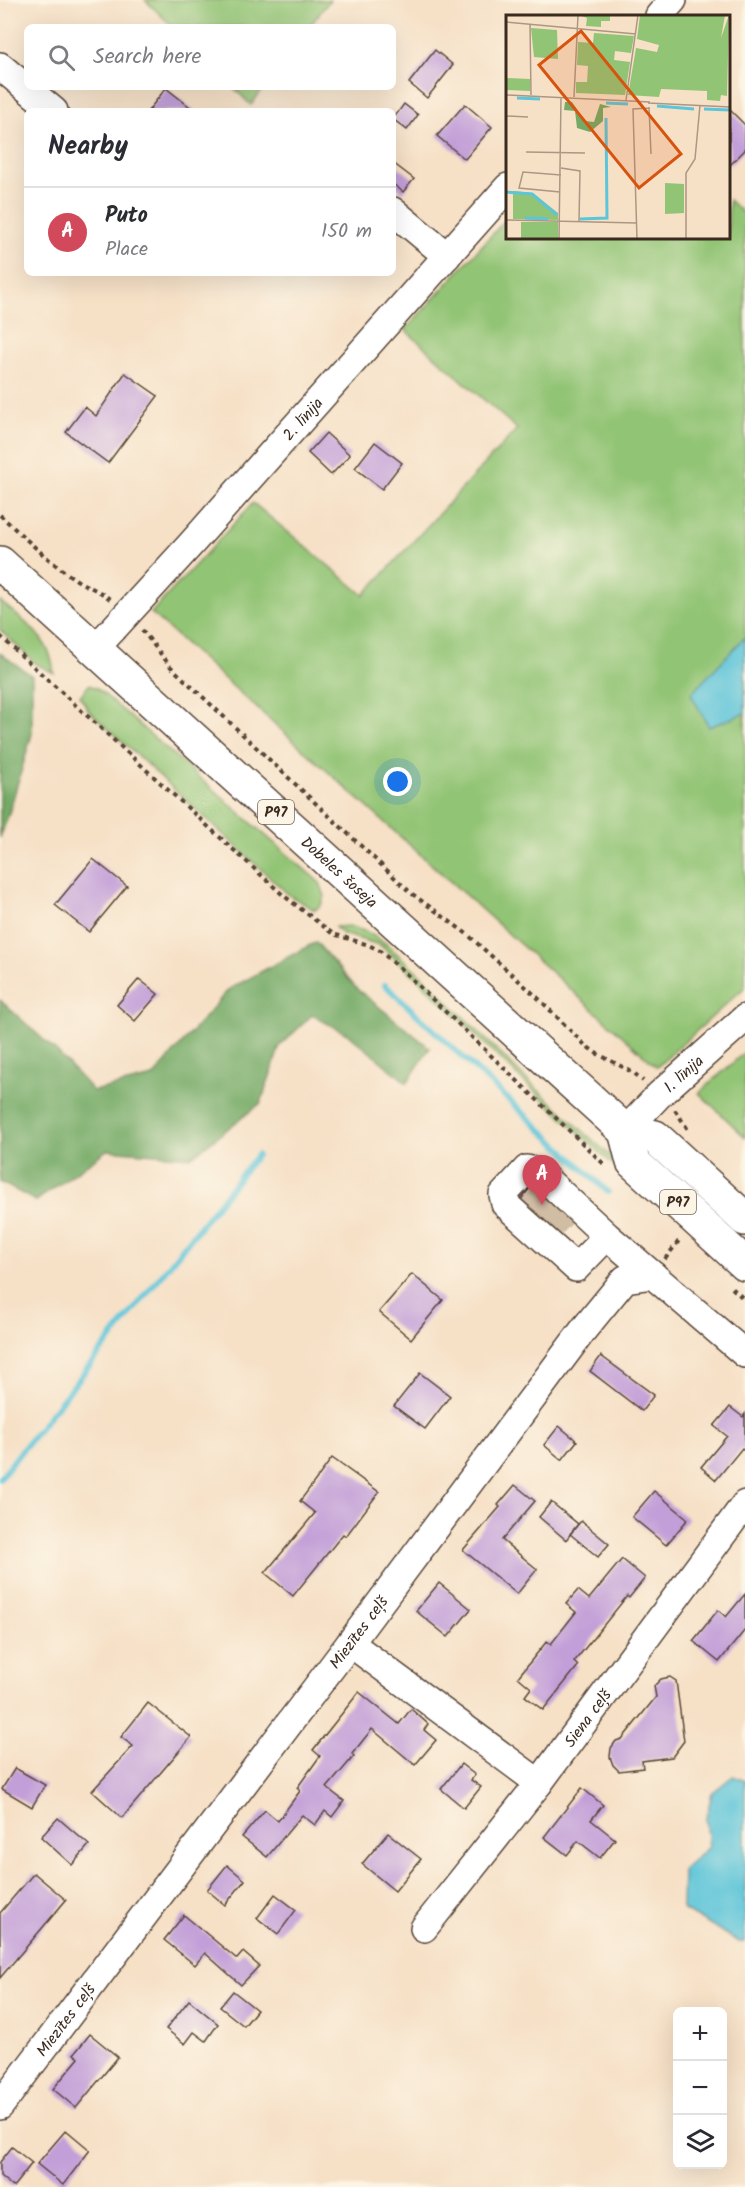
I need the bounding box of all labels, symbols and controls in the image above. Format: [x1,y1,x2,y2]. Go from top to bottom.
inset map [506,15,730,238]
search box [24,24,396,90]
text: Search here [93,40,201,75]
icon: search [45,41,78,74]
text: Nearby [48,126,128,168]
text: Puto [105,199,148,234]
text: A [61,216,74,248]
text: 150 m [321,216,372,248]
text: Place [105,234,148,266]
street label: 2. līnija [277,392,330,447]
your location [383,767,412,796]
road number: P97 [258,800,294,824]
street label: Dobeles šoseja [294,831,383,915]
street label: 1. līnija [658,1049,710,1099]
pin: A [522,1156,562,1205]
road number: P97 [660,1190,696,1214]
street label: Miezītes ceļš [323,1590,396,1675]
street label: Siena ceļš [558,1684,619,1753]
street label: Miezītes ceļš [30,1978,103,2063]
map controls [673,2007,727,2169]
button: + [673,2007,727,2061]
button: − [673,2061,727,2115]
button: layers [673,2115,727,2169]

